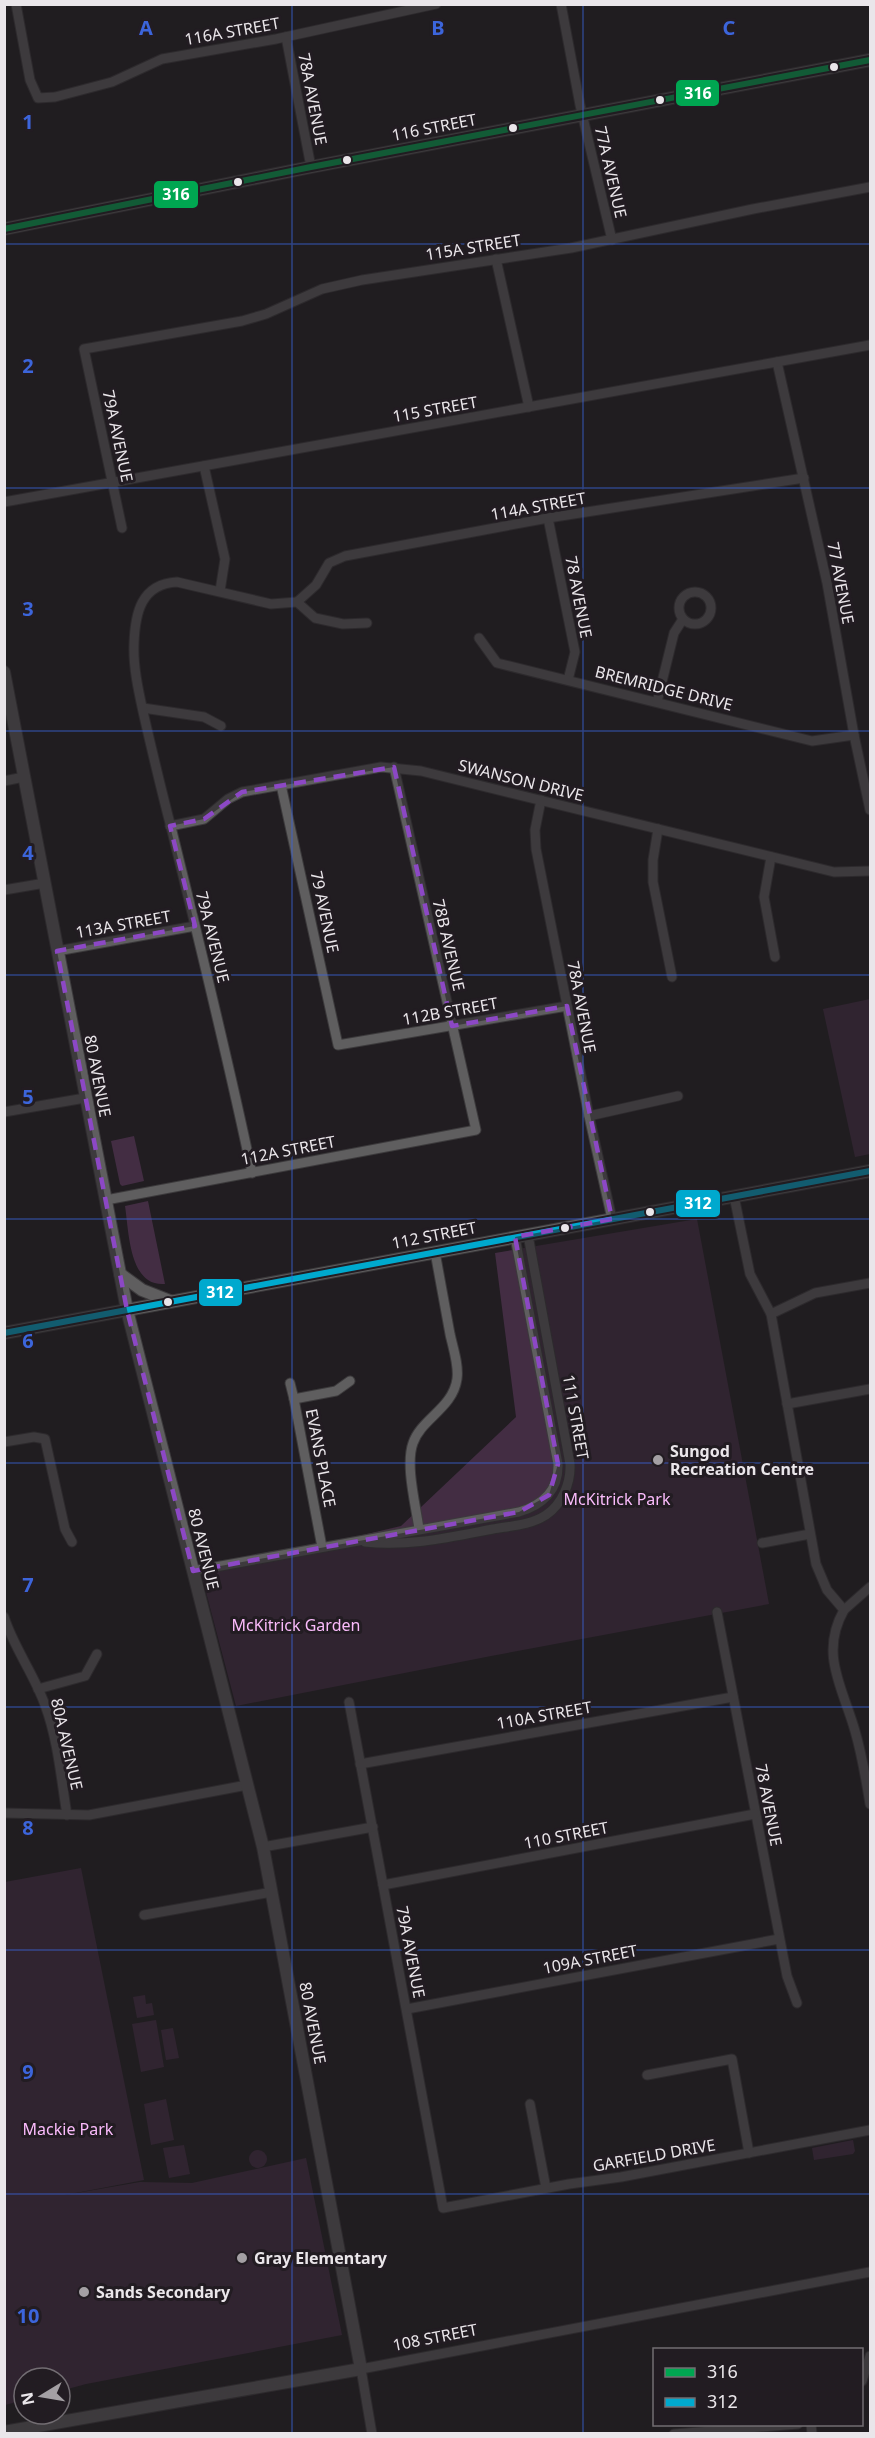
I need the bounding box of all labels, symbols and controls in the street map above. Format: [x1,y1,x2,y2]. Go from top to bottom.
street label: 116A STREET [183,12,281,50]
text: A [139,14,153,41]
text: B [431,14,445,41]
text: C [723,14,736,41]
street label: 78A AVENUE [293,51,333,147]
unlabelled marker [828,61,840,73]
line badge: 316 [675,79,720,107]
text: 316 [684,82,712,104]
unlabelled marker [654,94,666,106]
text: 1 [22,108,34,135]
street label: 116 STREET [390,108,478,146]
unlabelled marker [507,122,519,134]
street label: 77A AVENUE [590,124,632,220]
unlabelled marker [341,154,353,166]
unlabelled marker [232,176,244,188]
line badge: 316 [153,180,199,209]
text: 316 [162,183,190,205]
street label: 115A STREET [424,229,522,265]
text: 2 [22,352,34,379]
street label: 79A AVENUE [98,388,138,484]
street label: 115 STREET [391,391,479,427]
street label: 114A STREET [489,487,587,525]
street label: 77 AVENUE [822,540,860,626]
street label: 78 AVENUE [560,554,598,640]
text: 3 [22,595,34,622]
street label: BREMRIDGE DRIVE [593,660,735,716]
street label: SWANSON DRIVE [456,754,586,806]
text: 4 [22,839,34,866]
street label: 79 AVENUE [306,869,344,955]
street label: 79A AVENUE [191,889,235,985]
street label: 78B AVENUE [428,897,470,993]
street label: 113A STREET [74,905,172,943]
street label: 78A AVENUE [562,959,602,1055]
street label: 112B STREET [401,992,499,1030]
street label: 80 AVENUE [79,1033,117,1119]
text: 5 [22,1083,34,1110]
street label: 112A STREET [239,1130,337,1170]
line badge: 312 [675,1189,721,1218]
text: 312 [684,1192,712,1214]
unlabelled marker [644,1206,656,1218]
street label: 112 STREET [390,1216,478,1254]
unlabelled marker [559,1222,571,1234]
line badge: 312 [198,1278,243,1307]
text: 312 [206,1281,234,1303]
unlabelled marker [162,1296,174,1308]
text: 6 [22,1327,34,1354]
street label: 111 STREET [558,1373,594,1461]
street label: EVANS PLACE [301,1407,341,1509]
place label: Sungod Recreation Centre [670,1440,814,1480]
marker: Sungod Recreation Centre [651,1453,665,1467]
park label: McKitrick Park [564,1488,671,1510]
street label: 80 AVENUE [183,1506,225,1592]
text: 7 [22,1571,34,1598]
park label: McKitrick Garden [232,1614,360,1636]
street label: 80A AVENUE [46,1696,88,1792]
street label: 110A STREET [495,1696,593,1734]
street label: 78 AVENUE [750,1762,788,1848]
text: 8 [22,1814,34,1841]
street label: 110 STREET [522,1816,610,1854]
street label: 79A AVENUE [391,1904,431,2000]
street label: 109A STREET [541,1939,639,1979]
street label: 80 AVENUE [294,1980,332,2066]
text: 9 [22,2058,34,2085]
park label: Mackie Park [23,2118,114,2140]
street label: GARFIELD DRIVE [591,2133,717,2177]
place label: Gray Elementary [254,2247,388,2269]
marker: Gray Elementary [235,2251,249,2265]
place label: Sands Secondary [96,2281,231,2303]
marker: Sands Secondary [77,2285,91,2299]
text: 10 [17,2302,39,2329]
street label: 108 STREET [391,2318,479,2356]
legend [653,2348,863,2426]
text: 316 [707,2359,738,2383]
north arrow [12,2366,72,2426]
text: 312 [707,2389,738,2413]
text: N [15,2390,39,2407]

